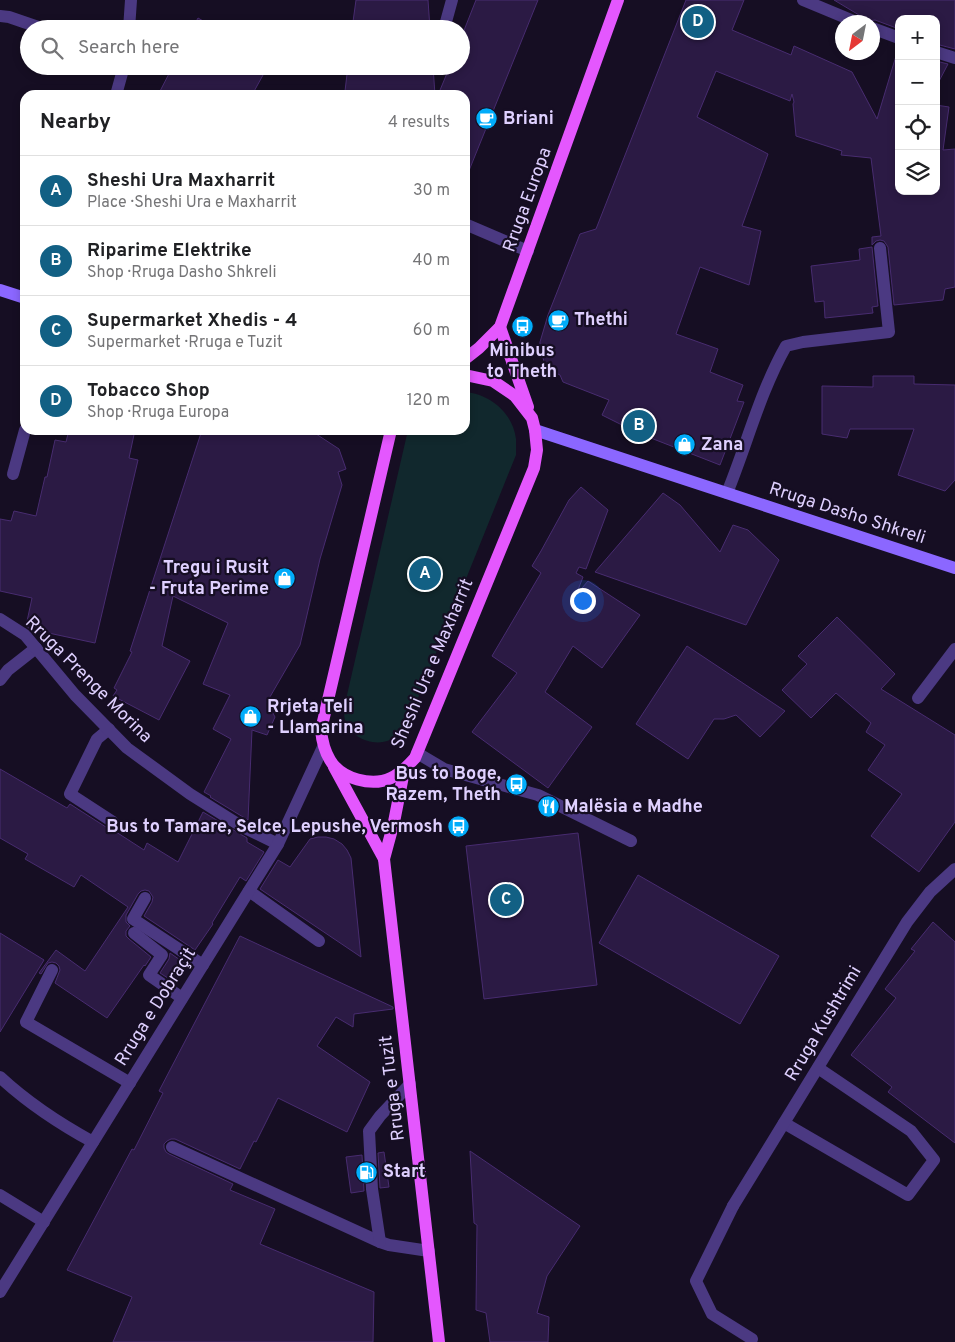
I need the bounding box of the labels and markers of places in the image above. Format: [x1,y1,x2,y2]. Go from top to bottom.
pin: D [682,3,714,41]
cafe icon: Briani [475,107,499,131]
place label: Briani [503,108,554,131]
cafe icon: Thethi [546,308,570,332]
place label: Thethi [574,309,628,332]
bus stop icon: Minibus to Theth [510,314,534,338]
place label: Minibus to Theth [487,340,557,384]
pin: B [623,407,655,445]
shop icon: Zana [673,433,697,457]
place label: Zana [701,434,743,457]
pin: A [409,555,441,593]
place label: Tregu i Rusit - Fruta Perime [149,557,269,601]
shop icon: Tregu i Rusit - Fruta Perime [273,566,297,590]
place label: Rrjeta Teli - Llamarina [267,696,364,740]
shop icon: Rrjeta Teli - Llamarina [239,705,263,729]
place label: Bus to Boge, Razem, Theth [385,763,501,807]
bus stop icon: Bus to Boge, Razem, Theth [505,772,529,796]
restaurant icon: Malësia e Madhe [536,795,560,819]
place label: Malësia e Madhe [564,796,703,819]
bus stop icon: Bus to Tamare, Selce, Lepushe, Vermosh [447,815,471,839]
place label: Bus to Tamare, Selce, Lepushe, Vermosh [106,816,443,839]
pin: C [490,881,522,919]
fuel station icon: Start [355,1160,379,1184]
place label: Start [383,1161,426,1184]

